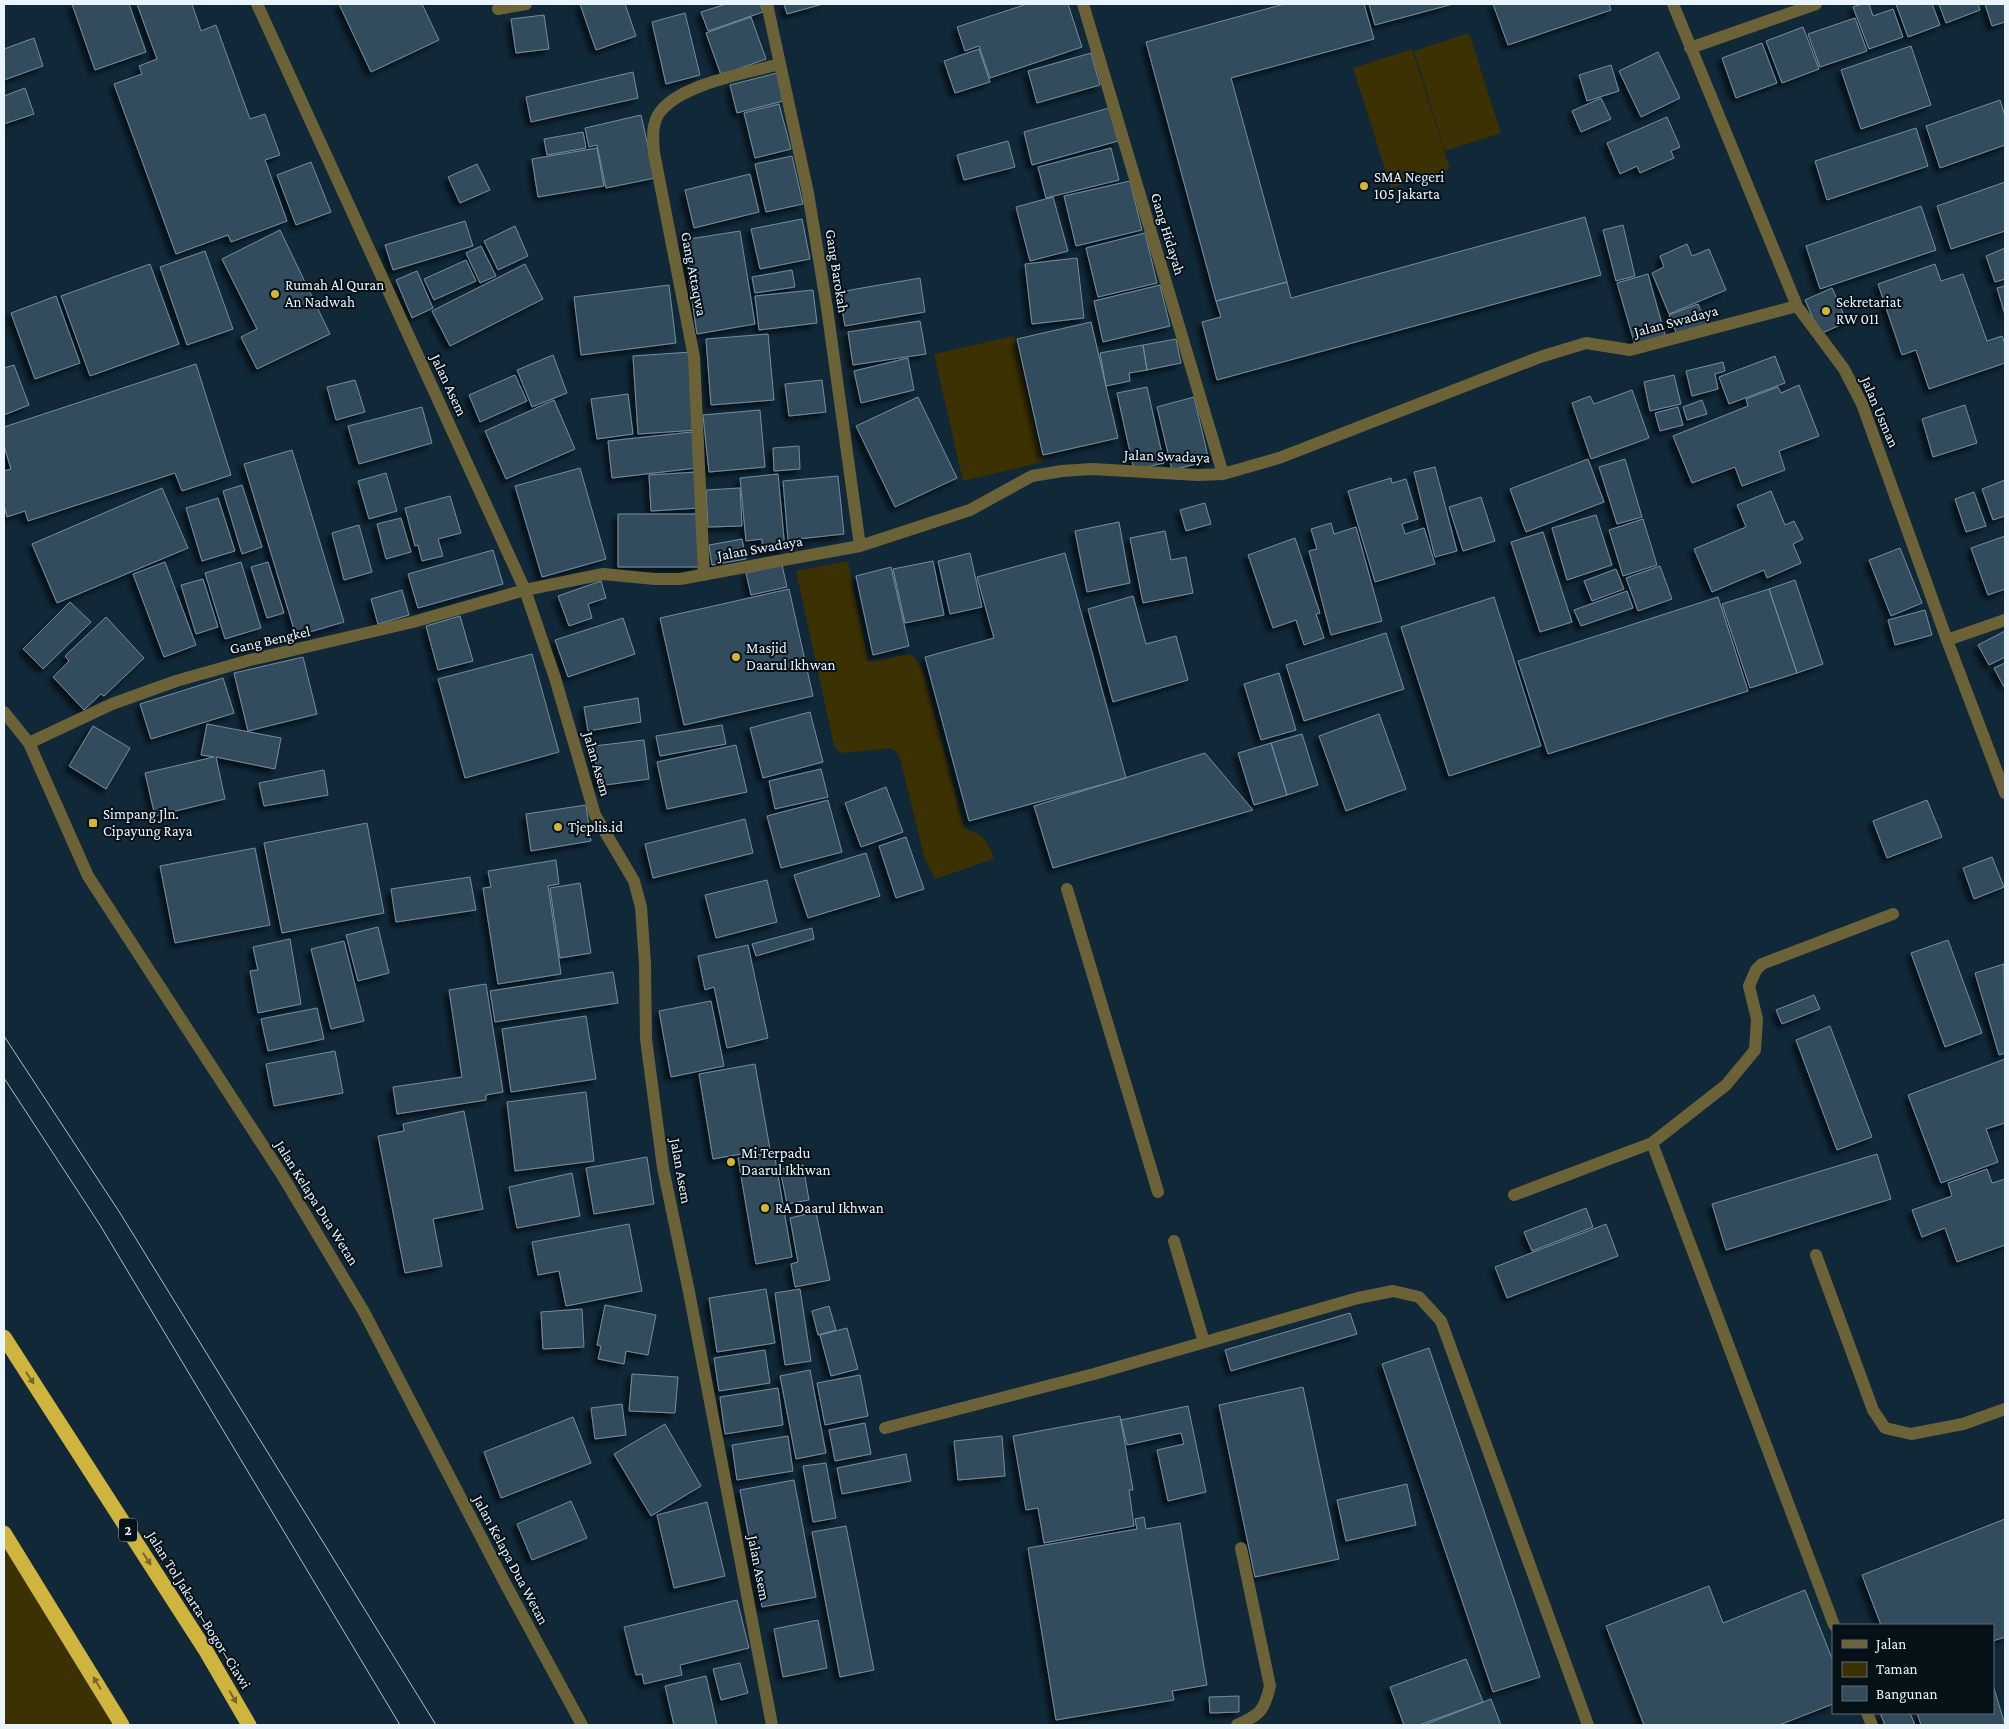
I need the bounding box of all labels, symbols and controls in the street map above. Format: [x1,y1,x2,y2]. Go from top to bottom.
place label: SMA Negeri 105 Jakarta [1374,169,1444,203]
marker: SMA Negeri 105 Jakarta [1358,180,1370,192]
street label: Gang Hidayah [1147,191,1188,277]
street label: Gang Barokah [822,228,851,314]
street label: Gang Attaqwa [677,231,710,318]
place label: Rumah Al Quran An Nadwah [285,277,384,310]
marker: Rumah Al Quran An Nadwah [269,288,281,300]
place label: Sekretariat RW 011 [1836,294,1902,327]
street label: Jalan Swadaya [1630,302,1720,341]
marker: Sekretariat RW 011 [1820,305,1832,317]
street label: Jalan Asem [426,350,470,419]
street label: Jalan Usman [1856,372,1902,450]
street label: Jalan Swadaya [1122,446,1210,467]
street label: Jalan Swadaya [714,533,804,565]
street label: Gang Bengkel [228,623,312,658]
place label: Masjid Daarul Ikhwan [746,640,836,673]
marker: Masjid Daarul Ikhwan [730,651,742,663]
street label: Jalan Asem [579,728,614,798]
place label: Simpang Jln. Cipayung Raya [103,806,192,840]
marker: Simpang Jln. Cipayung Raya [87,817,99,829]
place label: Tjeplis.id [568,819,623,836]
marker: Tjeplis.id [552,821,564,833]
street label: Jalan Asem [666,1135,695,1205]
street label: Jalan Kelapa Dua Wetan [270,1136,362,1269]
place label: Mi Terpadu Daarul Ikhwan [741,1145,831,1178]
marker: Mi Terpadu Daarul Ikhwan [725,1156,737,1168]
place label: RA Daarul Ikhwan [775,1200,884,1216]
marker: RA Daarul Ikhwan [759,1202,771,1214]
one-way arrow [25,1372,35,1385]
street label: Jalan Kelapa Dua Wetan [468,1491,552,1628]
road number: 2 [119,1518,137,1542]
street label: Jalan Tol Jakarta–Bogor–Ciawi [142,1527,254,1692]
street label: Jalan Asem [743,1532,773,1602]
one-way arrow [142,1552,152,1566]
legend [1832,1624,1994,1714]
text: Jalan [1874,1636,1906,1653]
text: Taman [1876,1661,1918,1677]
one-way arrow [92,1677,102,1690]
text: Bangunan [1876,1686,1937,1703]
one-way arrow [228,1690,237,1703]

